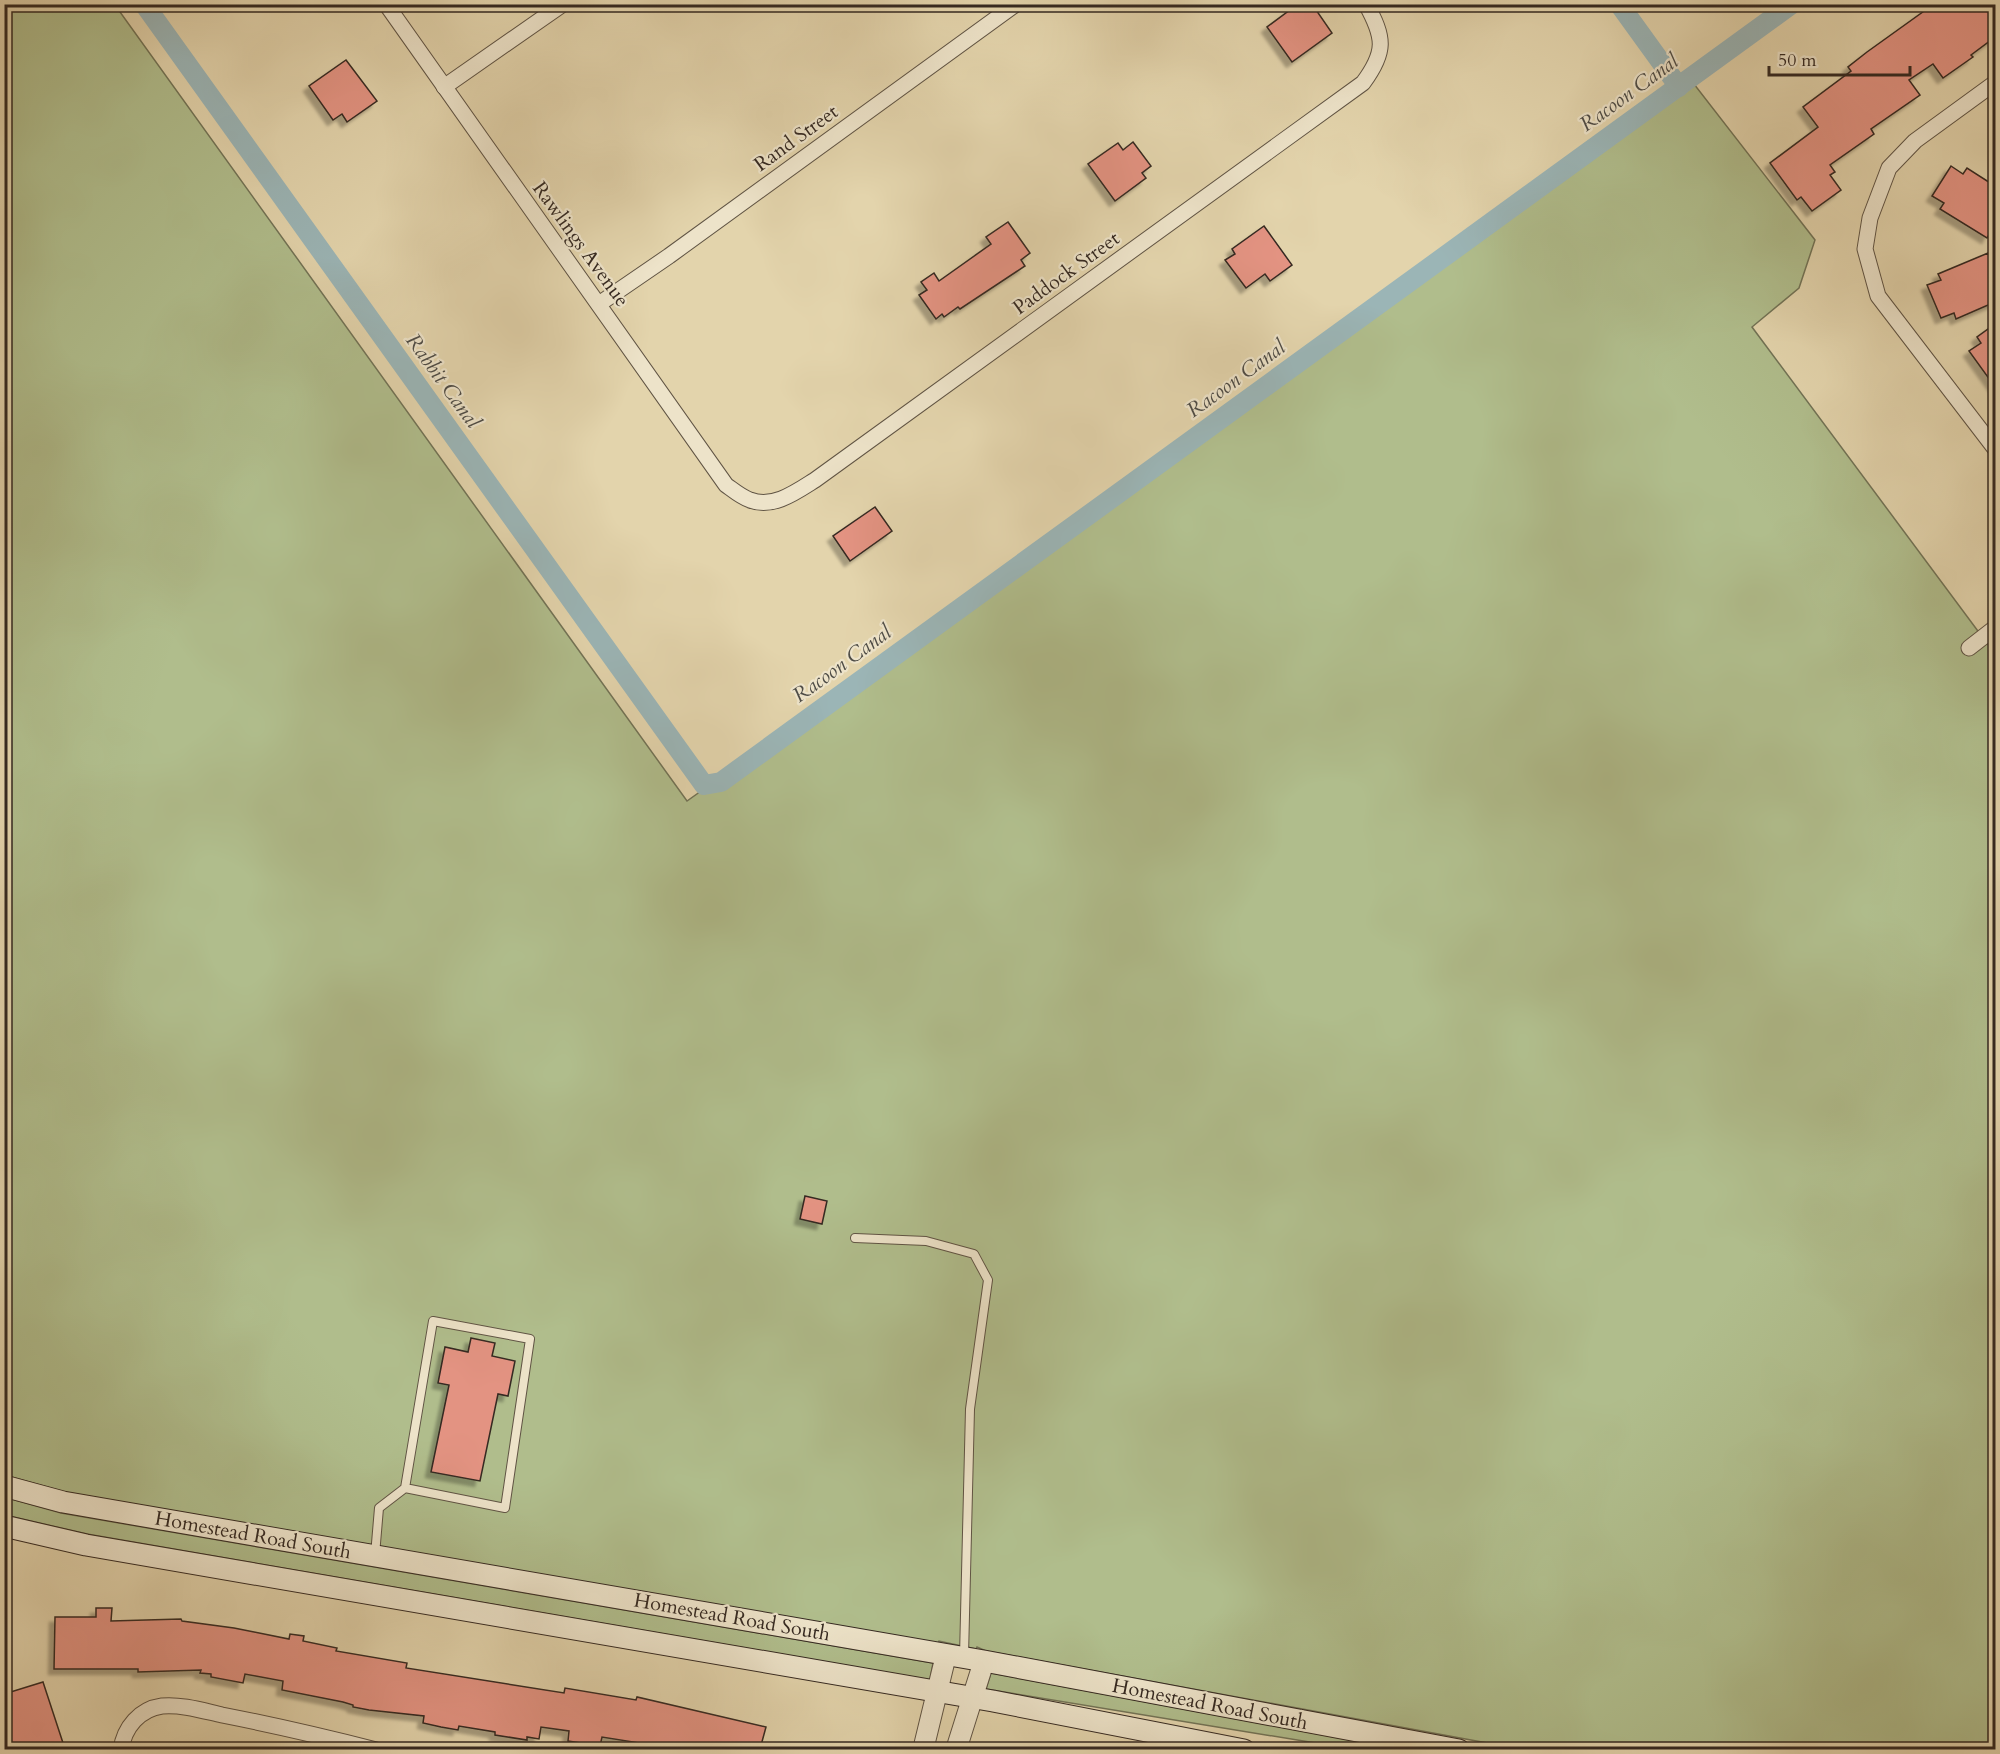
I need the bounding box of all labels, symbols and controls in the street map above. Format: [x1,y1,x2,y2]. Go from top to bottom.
scale bar [1769,39,1910,77]
water label: Racoon Canal [1574,46,1685,139]
text: 50 m [1778,48,1817,73]
street label: Rand Street [748,98,844,178]
street label: Rawlings Avenue [526,176,636,312]
street label: Paddock Street [1007,225,1125,321]
water label: Rabbit Canal [399,328,488,435]
water label: Racoon Canal [1181,332,1292,425]
water label: Racoon Canal [787,617,898,710]
street label: Homestead Road South [153,1504,353,1566]
street label: Homestead Road South [632,1586,832,1648]
street label: Homestead Road South [1110,1672,1310,1736]

